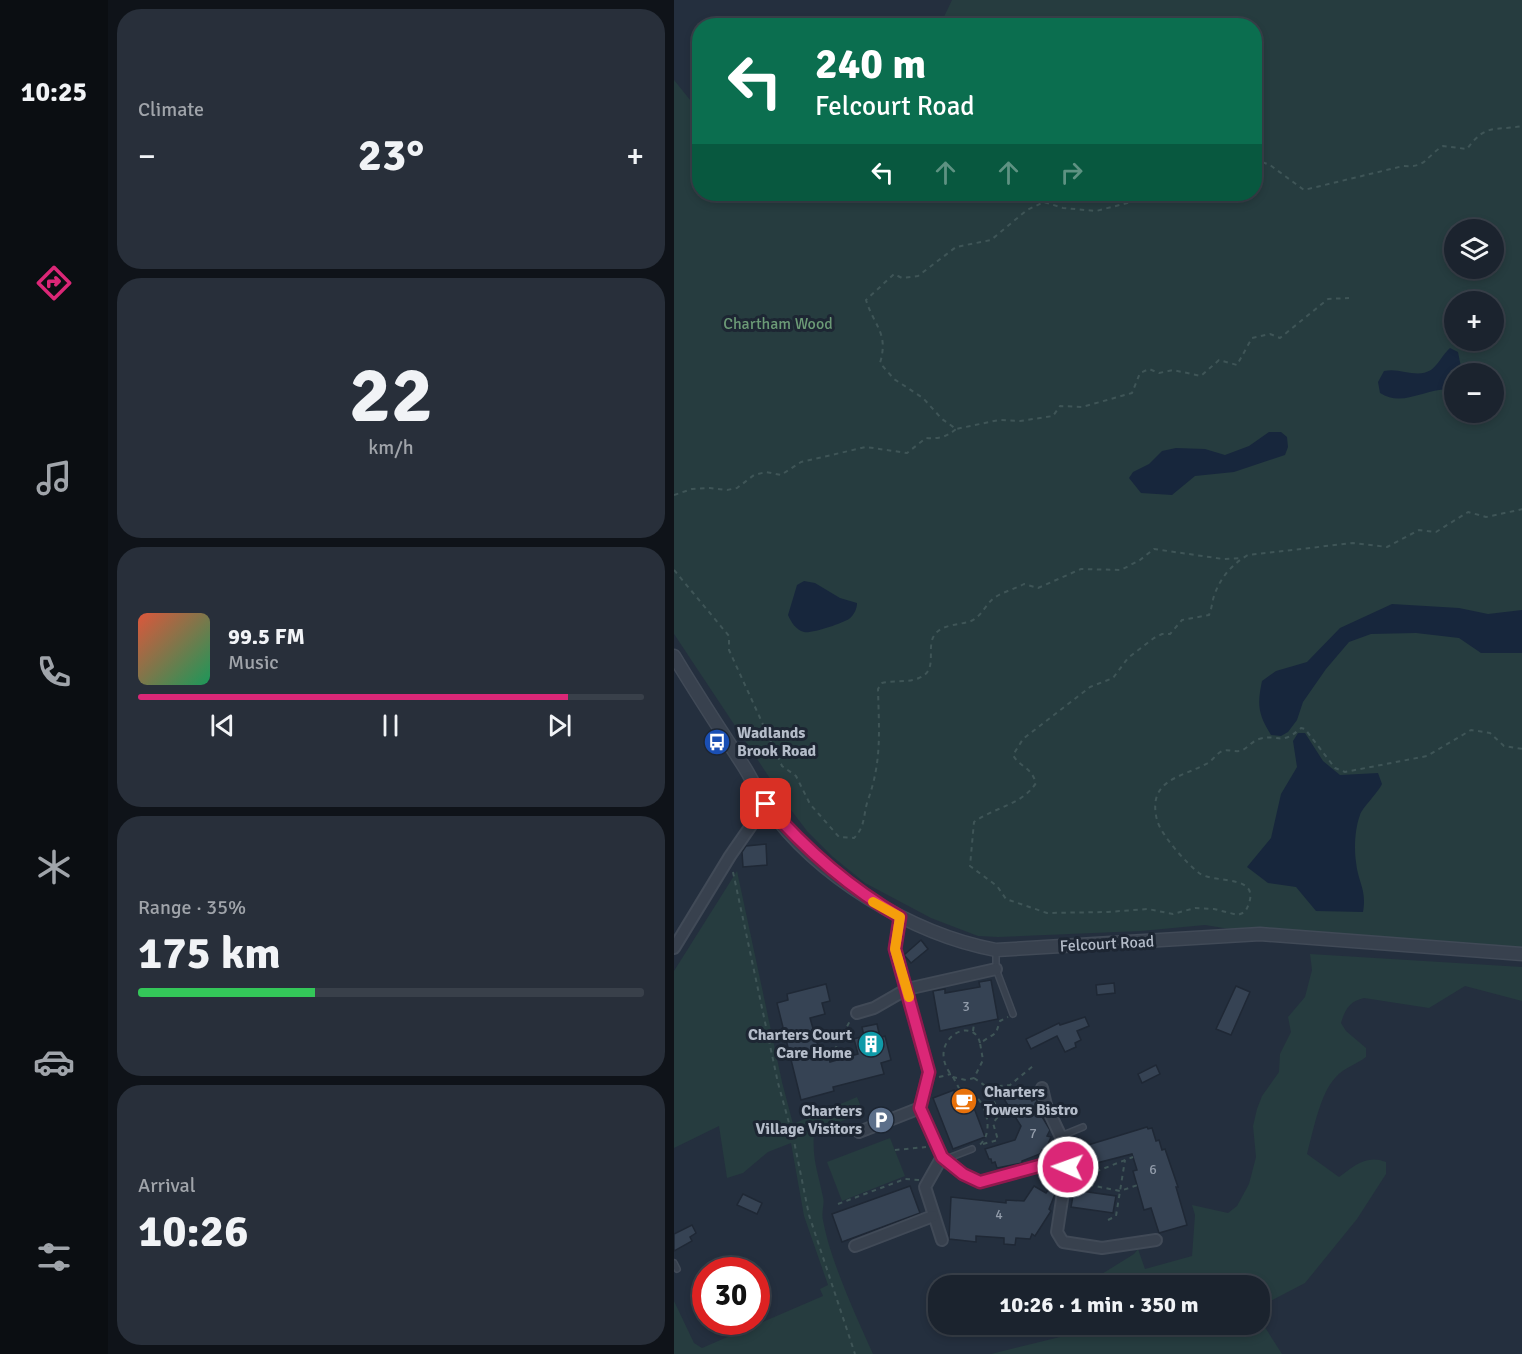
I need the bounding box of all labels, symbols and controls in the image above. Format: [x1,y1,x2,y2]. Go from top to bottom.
text: 240 m [815,39,926,90]
icon: left [716,42,794,120]
text: 10:25 [21,76,87,109]
text: Felcourt Road [815,90,975,123]
text: Climate [138,97,204,122]
text: 23° [358,128,424,183]
text: − [138,136,156,177]
text: + [626,136,644,177]
icon: left [866,156,899,189]
icon: ahead [929,156,962,189]
icon: ahead [992,156,1025,189]
icon: right [1055,156,1088,189]
map controls [1444,219,1504,423]
button: layers [1444,219,1504,279]
icon: directions [33,262,75,304]
button: + [1444,291,1504,351]
park label: Chartham Wood [723,314,833,334]
text: 22 [349,348,433,444]
button: − [1444,363,1504,423]
text: km/h [368,435,414,460]
icon: music [33,457,75,499]
text: 99.5 FM [228,623,305,650]
text: Music [228,650,279,675]
icon: phone [33,651,75,693]
icon: previous [206,709,239,742]
icon: pause [374,709,407,742]
icon: next [543,709,576,742]
place label: Wadlands Brook Road [737,723,817,761]
bus stop icon: Wadlands Brook Road [702,727,732,757]
pin [740,778,791,829]
icon: arrive [749,787,782,820]
icon: climate [33,846,75,888]
text: Range · 35% [138,895,246,920]
text: 175 km [138,926,281,981]
street label: Felcourt Road [1059,932,1155,956]
house number: 3 [962,998,970,1015]
place label: Charters Court Care Home [748,1025,852,1063]
building icon: Charters Court Care Home [856,1029,886,1059]
icon: car [33,1041,75,1083]
place label: Charters Towers Bistro [984,1082,1078,1120]
cafe icon: Charters Towers Bistro [949,1086,979,1116]
place label: Charters Village Visitors [755,1101,862,1139]
parking icon: Charters Village Visitors [866,1105,896,1135]
house number: 7 [1029,1125,1037,1142]
position arrow [1036,1135,1100,1199]
house number: 6 [1149,1161,1157,1178]
text: Arrival [138,1173,196,1198]
text: 10:26 [138,1204,248,1259]
house number: 4 [995,1206,1003,1223]
icon: filters [33,1236,75,1278]
speed limit sign: 30 [692,1257,770,1335]
text: 10:26 · 1 min · 350 m [999,1291,1199,1318]

